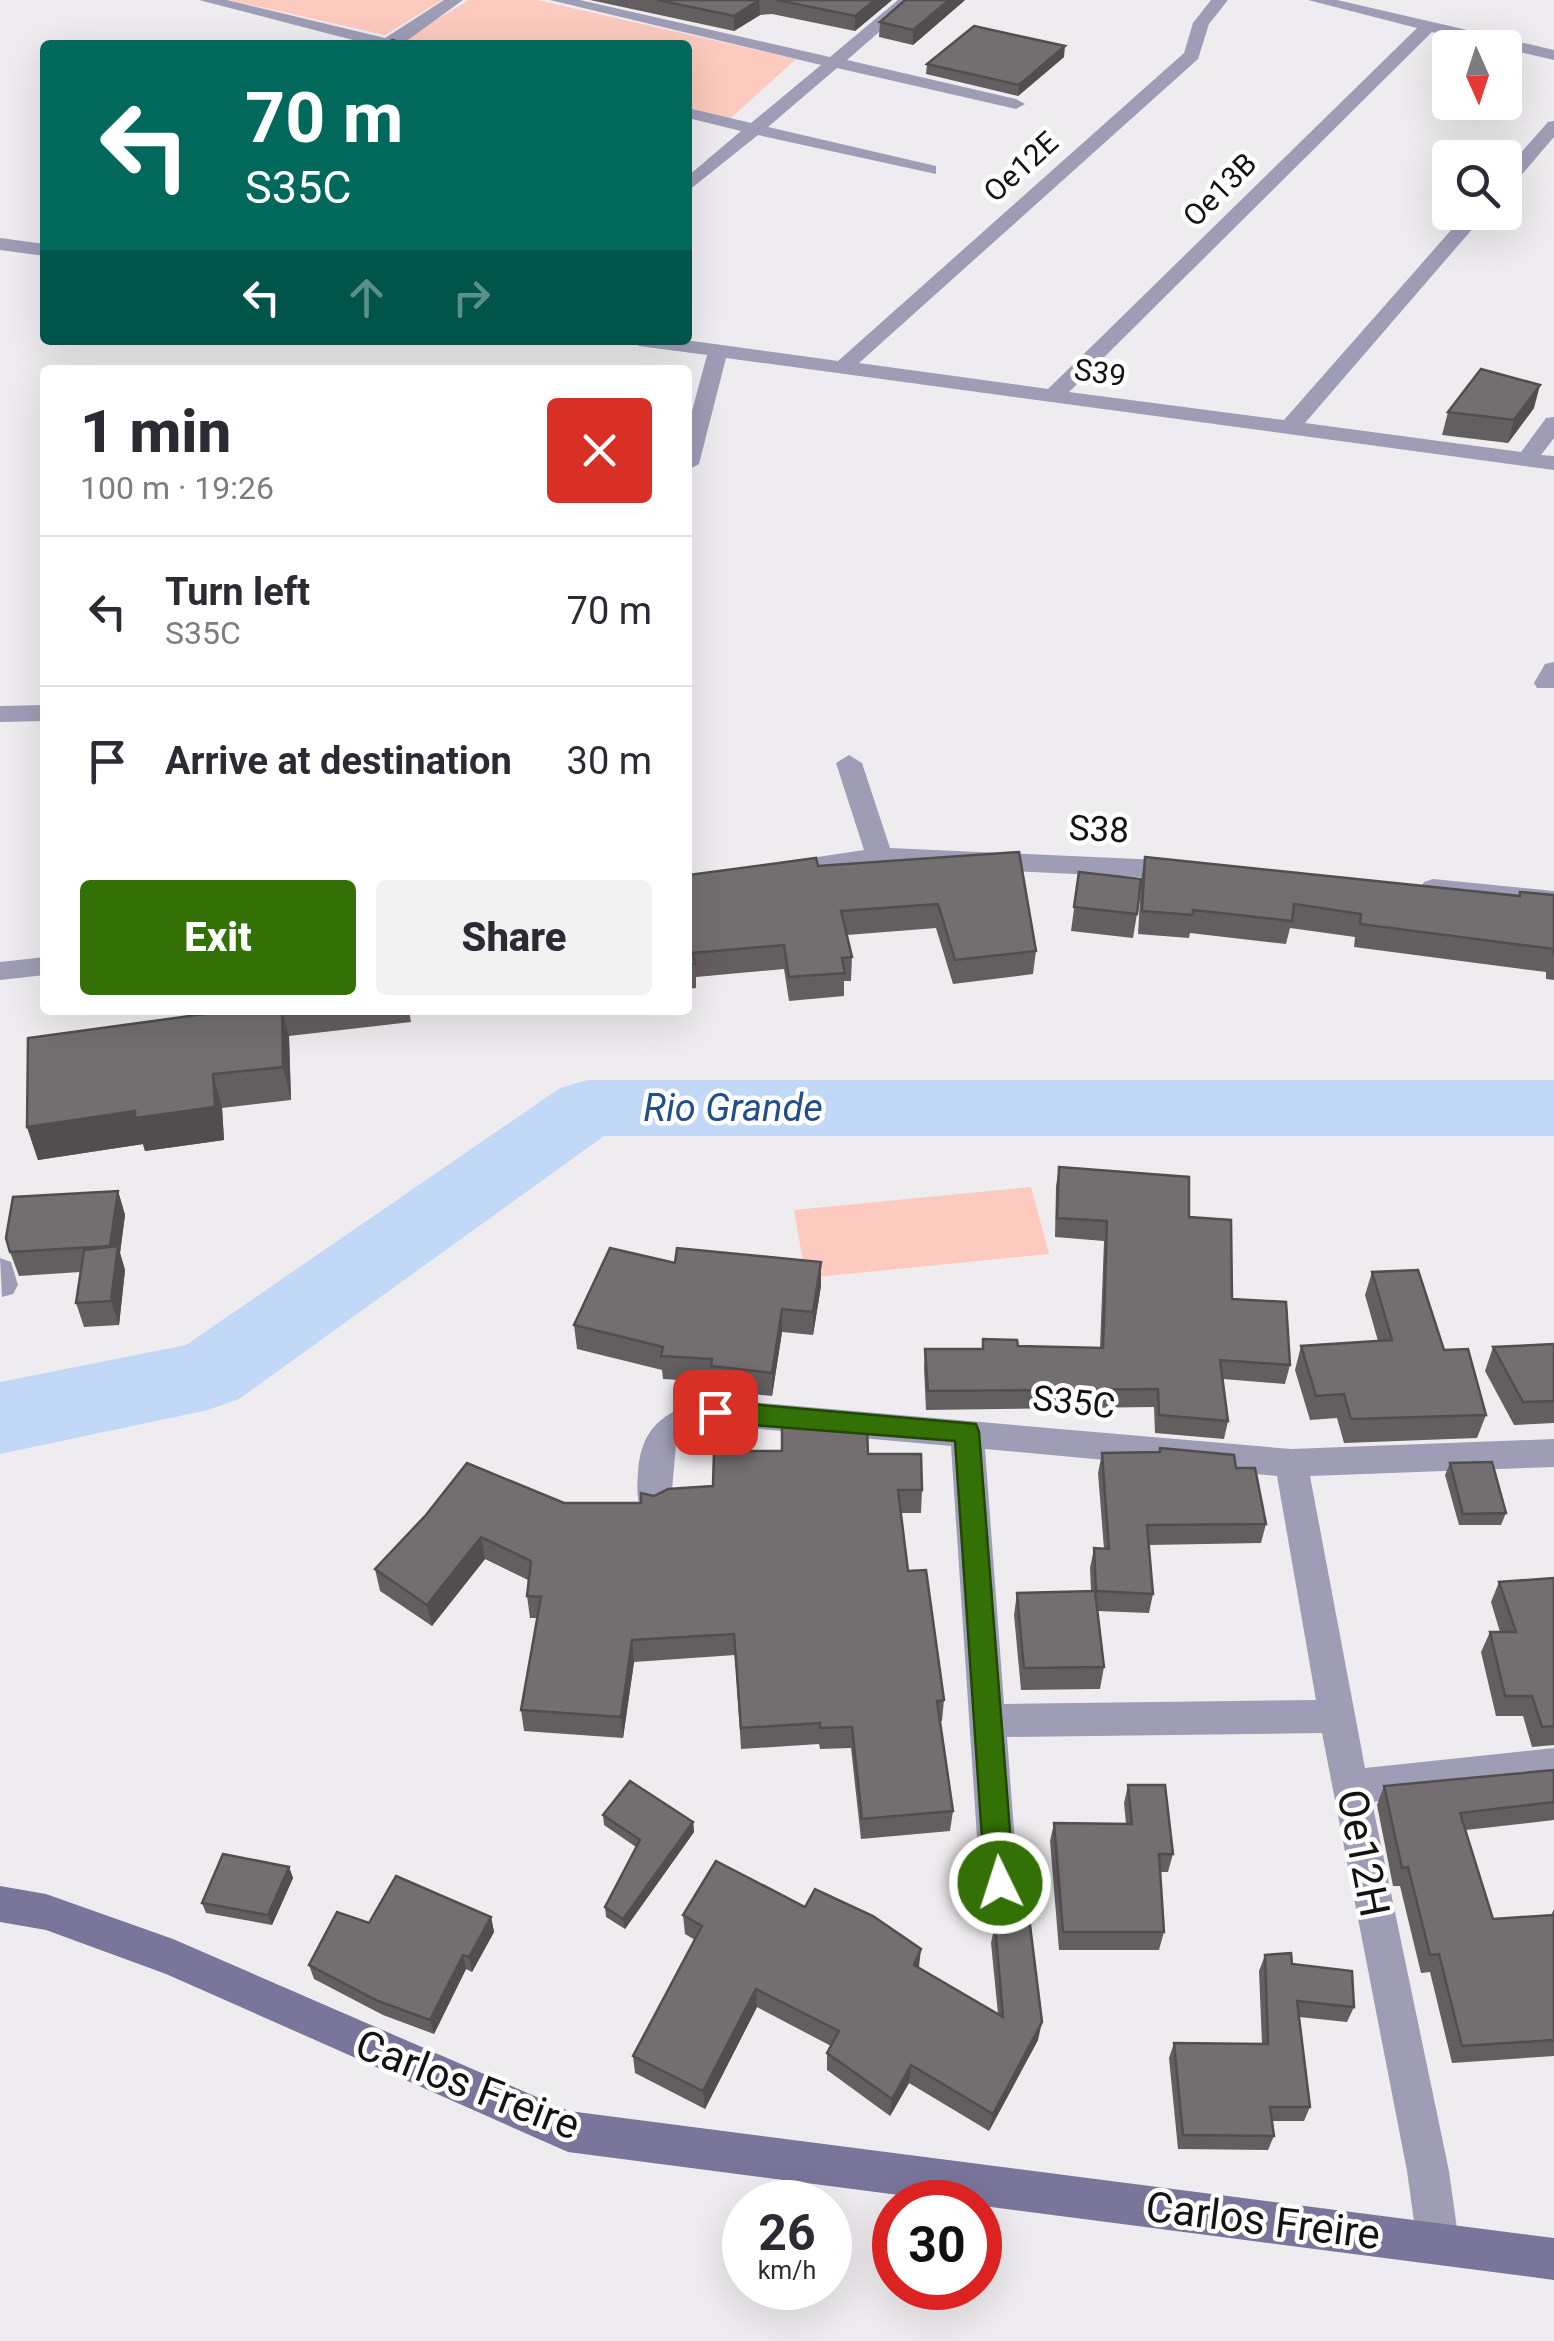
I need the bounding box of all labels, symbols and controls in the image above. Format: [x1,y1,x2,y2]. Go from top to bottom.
north arrow [1432,30,1522,120]
map controls [1432,30,1522,230]
text: 70 m [245,77,403,159]
icon: left [80,80,210,210]
street label: Oe12E [977,124,1065,209]
button: search [1432,140,1522,230]
street label: Oe13B [1176,146,1263,233]
text: S35C [245,161,352,214]
icon: left [234,270,289,325]
icon: ahead [339,270,394,325]
icon: right [444,270,499,325]
street label: S39 [1072,352,1128,393]
text: 1 min [80,396,231,467]
button: close [547,398,652,503]
text: 100 m · 19:26 [80,469,274,507]
text: Turn left [165,570,310,614]
icon: left [80,584,135,639]
text: 70 m [567,589,652,633]
text: S35C [165,614,241,652]
icon: arrive [80,734,135,789]
text: Arrive at destination [165,739,512,783]
text: 30 m [567,739,652,783]
street label: S38 [1068,807,1130,852]
button: Exit [80,880,356,995]
button: Share [376,880,652,995]
water label: Rio Grande [643,1086,823,1130]
pin [673,1370,758,1455]
street label: S35C [1031,1378,1117,1427]
icon: arrive [688,1385,743,1440]
street label: Oe12H [1327,1785,1400,1921]
position arrow [948,1831,1052,1935]
street label: Carlos Freire [349,2019,587,2150]
speed limit sign: 30 [872,2180,1002,2310]
street label: Carlos Freire [1143,2182,1383,2259]
text: 26 [758,2204,816,2262]
text: km/h [758,2256,816,2285]

